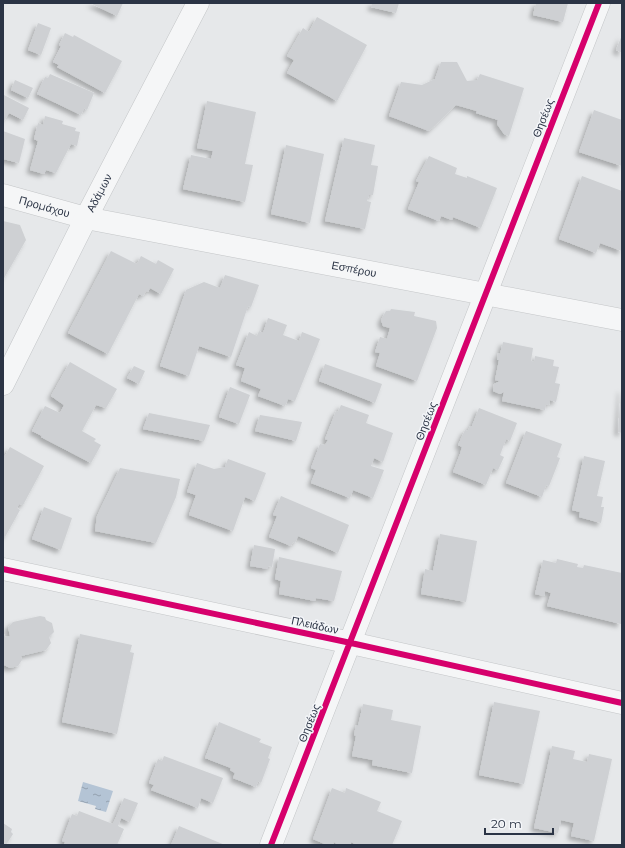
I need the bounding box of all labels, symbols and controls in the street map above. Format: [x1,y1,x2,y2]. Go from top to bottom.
street label: Θησέως [529,97,557,139]
street label: Αδάμων [83,171,115,214]
street label: Προμάχου [17,193,71,220]
street label: Εσπέρου [330,258,378,280]
street label: Θησέως [412,400,440,442]
street label: Πλειάδων [290,613,340,637]
street label: Θησέως [295,702,323,744]
scale bar [485,810,553,836]
text: 20 m [491,816,522,831]

